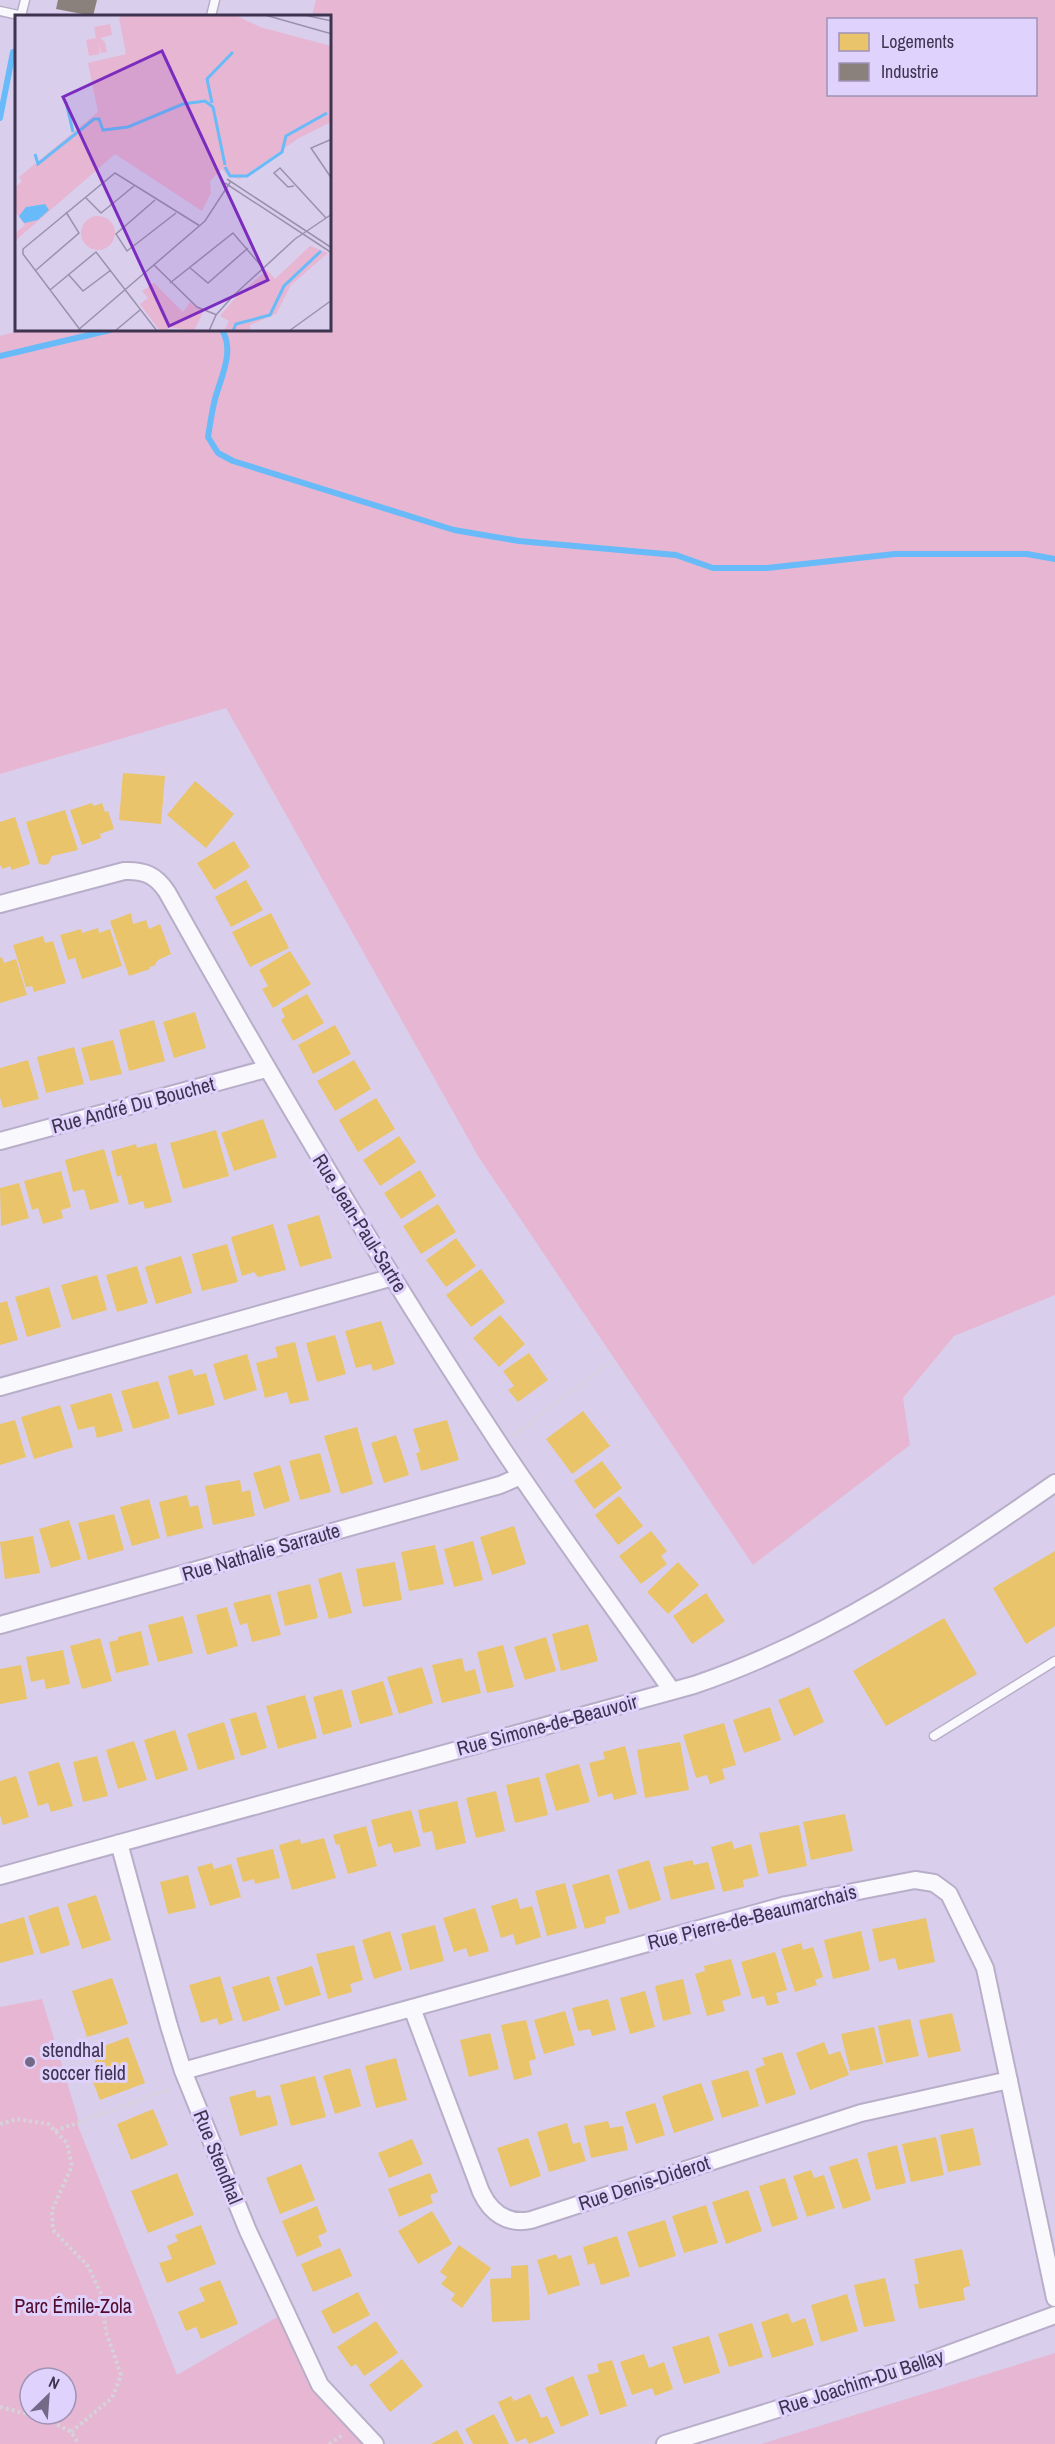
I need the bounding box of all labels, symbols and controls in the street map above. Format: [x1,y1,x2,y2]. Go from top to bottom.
inset map [15,15,332,332]
legend [827,18,1037,96]
text: Logements [881,29,954,54]
text: Industrie [881,59,938,84]
street label: Rue André Du Bouchet [48,1070,218,1139]
street label: Rue Jean-Paul-Sartre [307,1148,414,1297]
street label: Rue Nathalie Sarraute [179,1516,343,1587]
street label: Rue Simone-de-Beauvoir [454,1687,641,1762]
street label: Rue Pierre-de-Beaumarchais [645,1878,859,1956]
place label: stendhal soccer field [42,2036,126,2086]
marker: stendhal soccer field [23,2055,37,2069]
street label: Rue Stendhal [187,2106,250,2208]
street label: Rue Denis-Diderot [575,2148,713,2216]
park label: Parc Émile-Zola [14,2292,132,2319]
street label: Rue Joachim-Du Bellay [775,2342,948,2421]
north arrow [18,2366,78,2426]
text: N [45,2370,63,2394]

